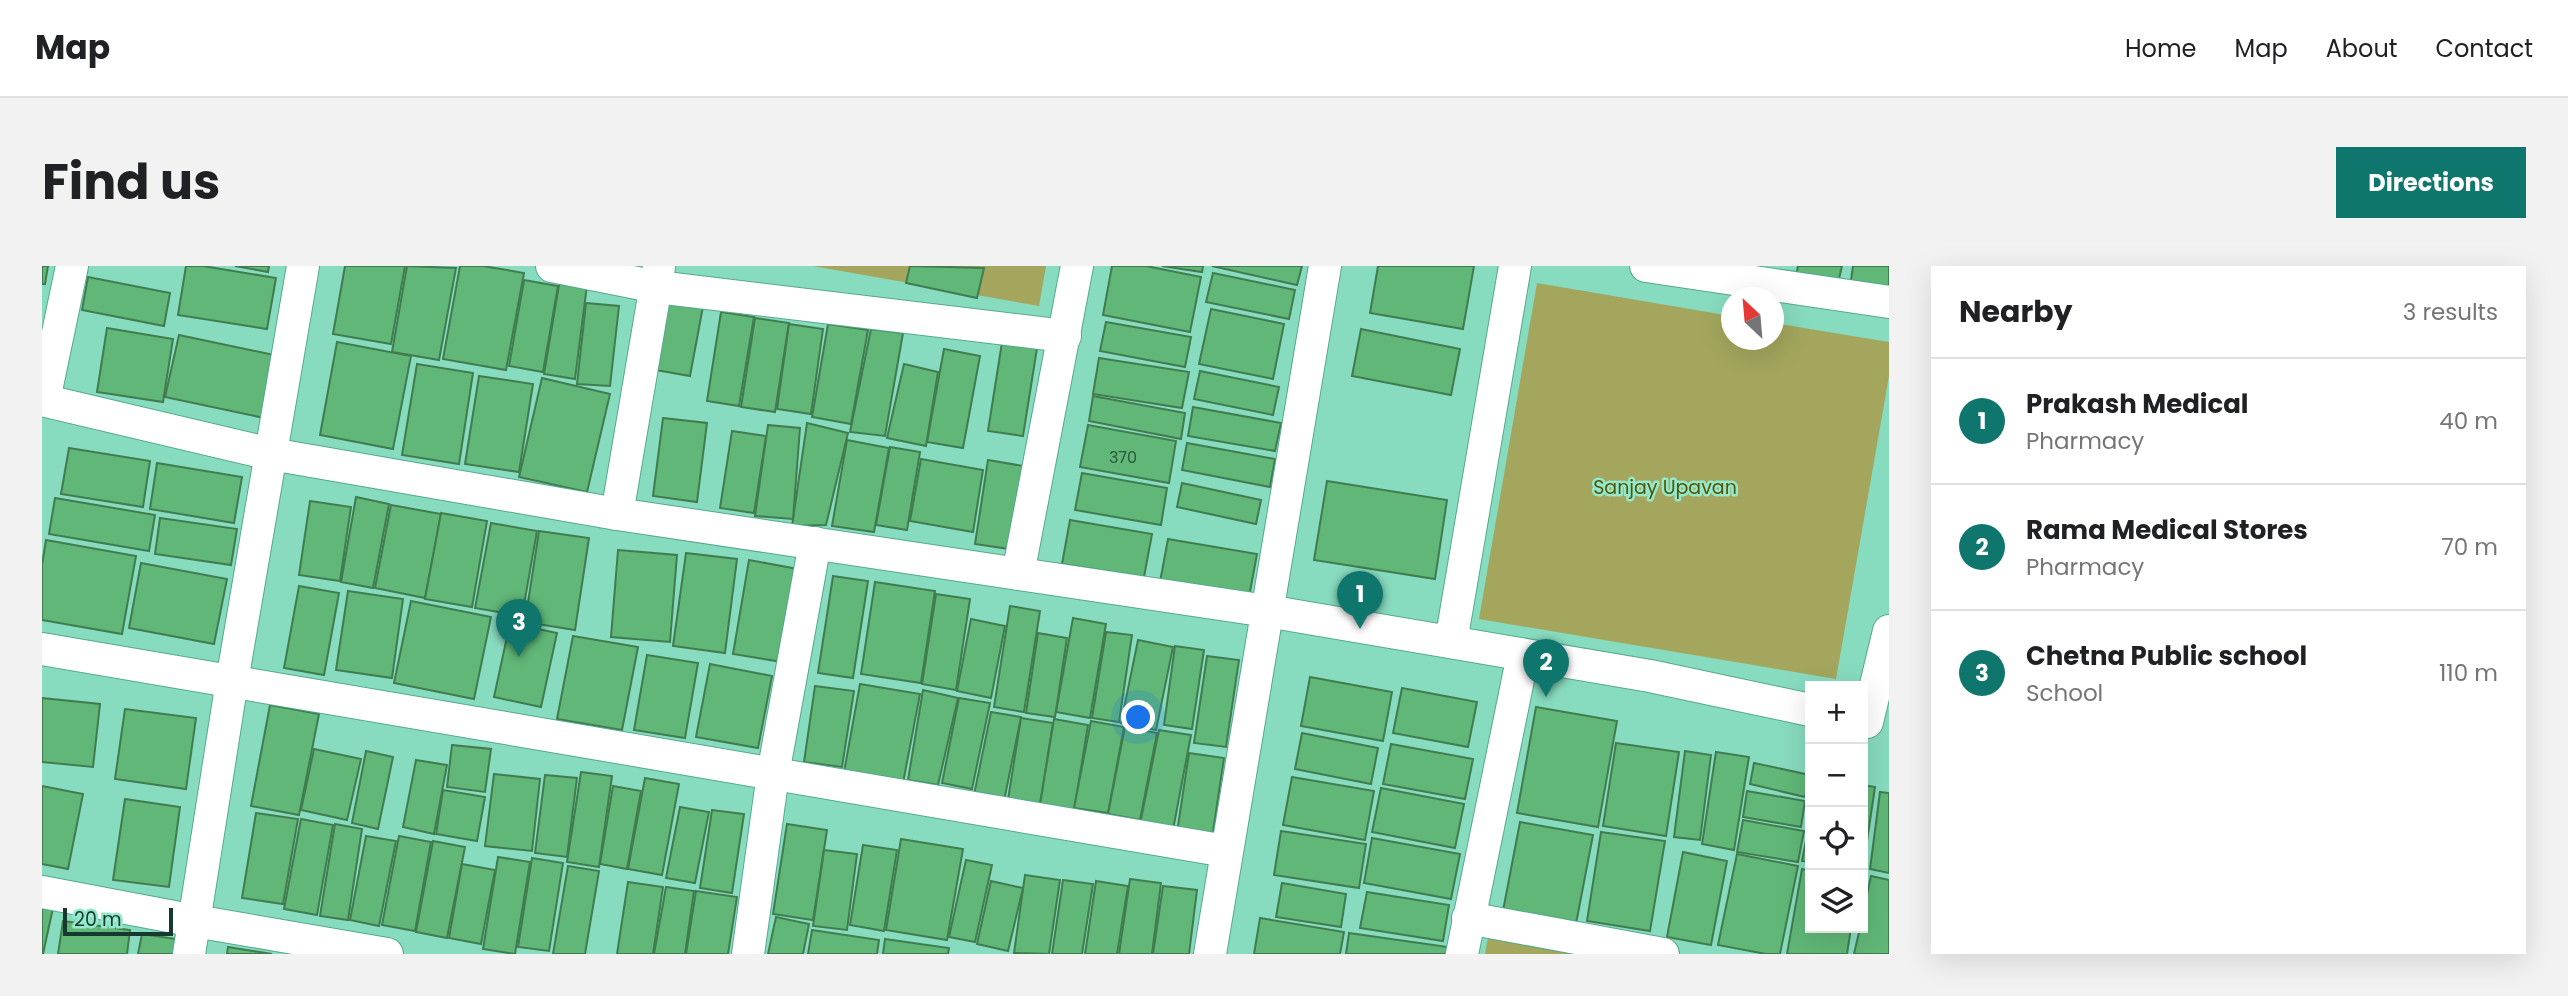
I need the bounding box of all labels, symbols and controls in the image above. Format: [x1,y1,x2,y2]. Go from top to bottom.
text: Map [35,24,110,71]
text: Home [2125,32,2197,65]
text: Map [2235,32,2288,65]
text: About [2326,32,2397,65]
text: Contact [2435,32,2533,65]
button: Directions [2336,147,2526,218]
text: Find us [42,148,220,216]
north arrow [1721,287,1784,350]
text: Nearby [1959,290,2073,333]
text: 3 results [2403,296,2498,328]
text: Prakash Medical [2026,386,2249,422]
text: 1 [1978,405,1986,437]
text: 40 m [2439,405,2498,437]
text: Pharmacy [2026,425,2144,457]
house number: 370 [1109,446,1137,469]
park label: Sanjay Upavan [1593,474,1737,501]
text: Rama Medical Stores [2026,512,2308,548]
text: 2 [1975,531,1989,563]
text: 70 m [2441,531,2498,563]
text: Pharmacy [2026,551,2144,583]
pin: 1 [1337,571,1383,629]
pin: 3 [496,599,542,657]
text: Chetna Public school [2026,638,2307,674]
pin: 2 [1523,639,1569,697]
text: 3 [1975,657,1989,689]
text: 110 m [2439,657,2498,689]
text: School [2026,677,2103,709]
map controls [1805,681,1868,933]
button: + [1805,681,1868,744]
your location [1121,700,1155,734]
button: − [1805,744,1868,807]
button: locate [1805,807,1868,870]
button: layers [1805,870,1868,933]
scale bar [63,905,173,937]
text: 20 m [74,906,122,933]

